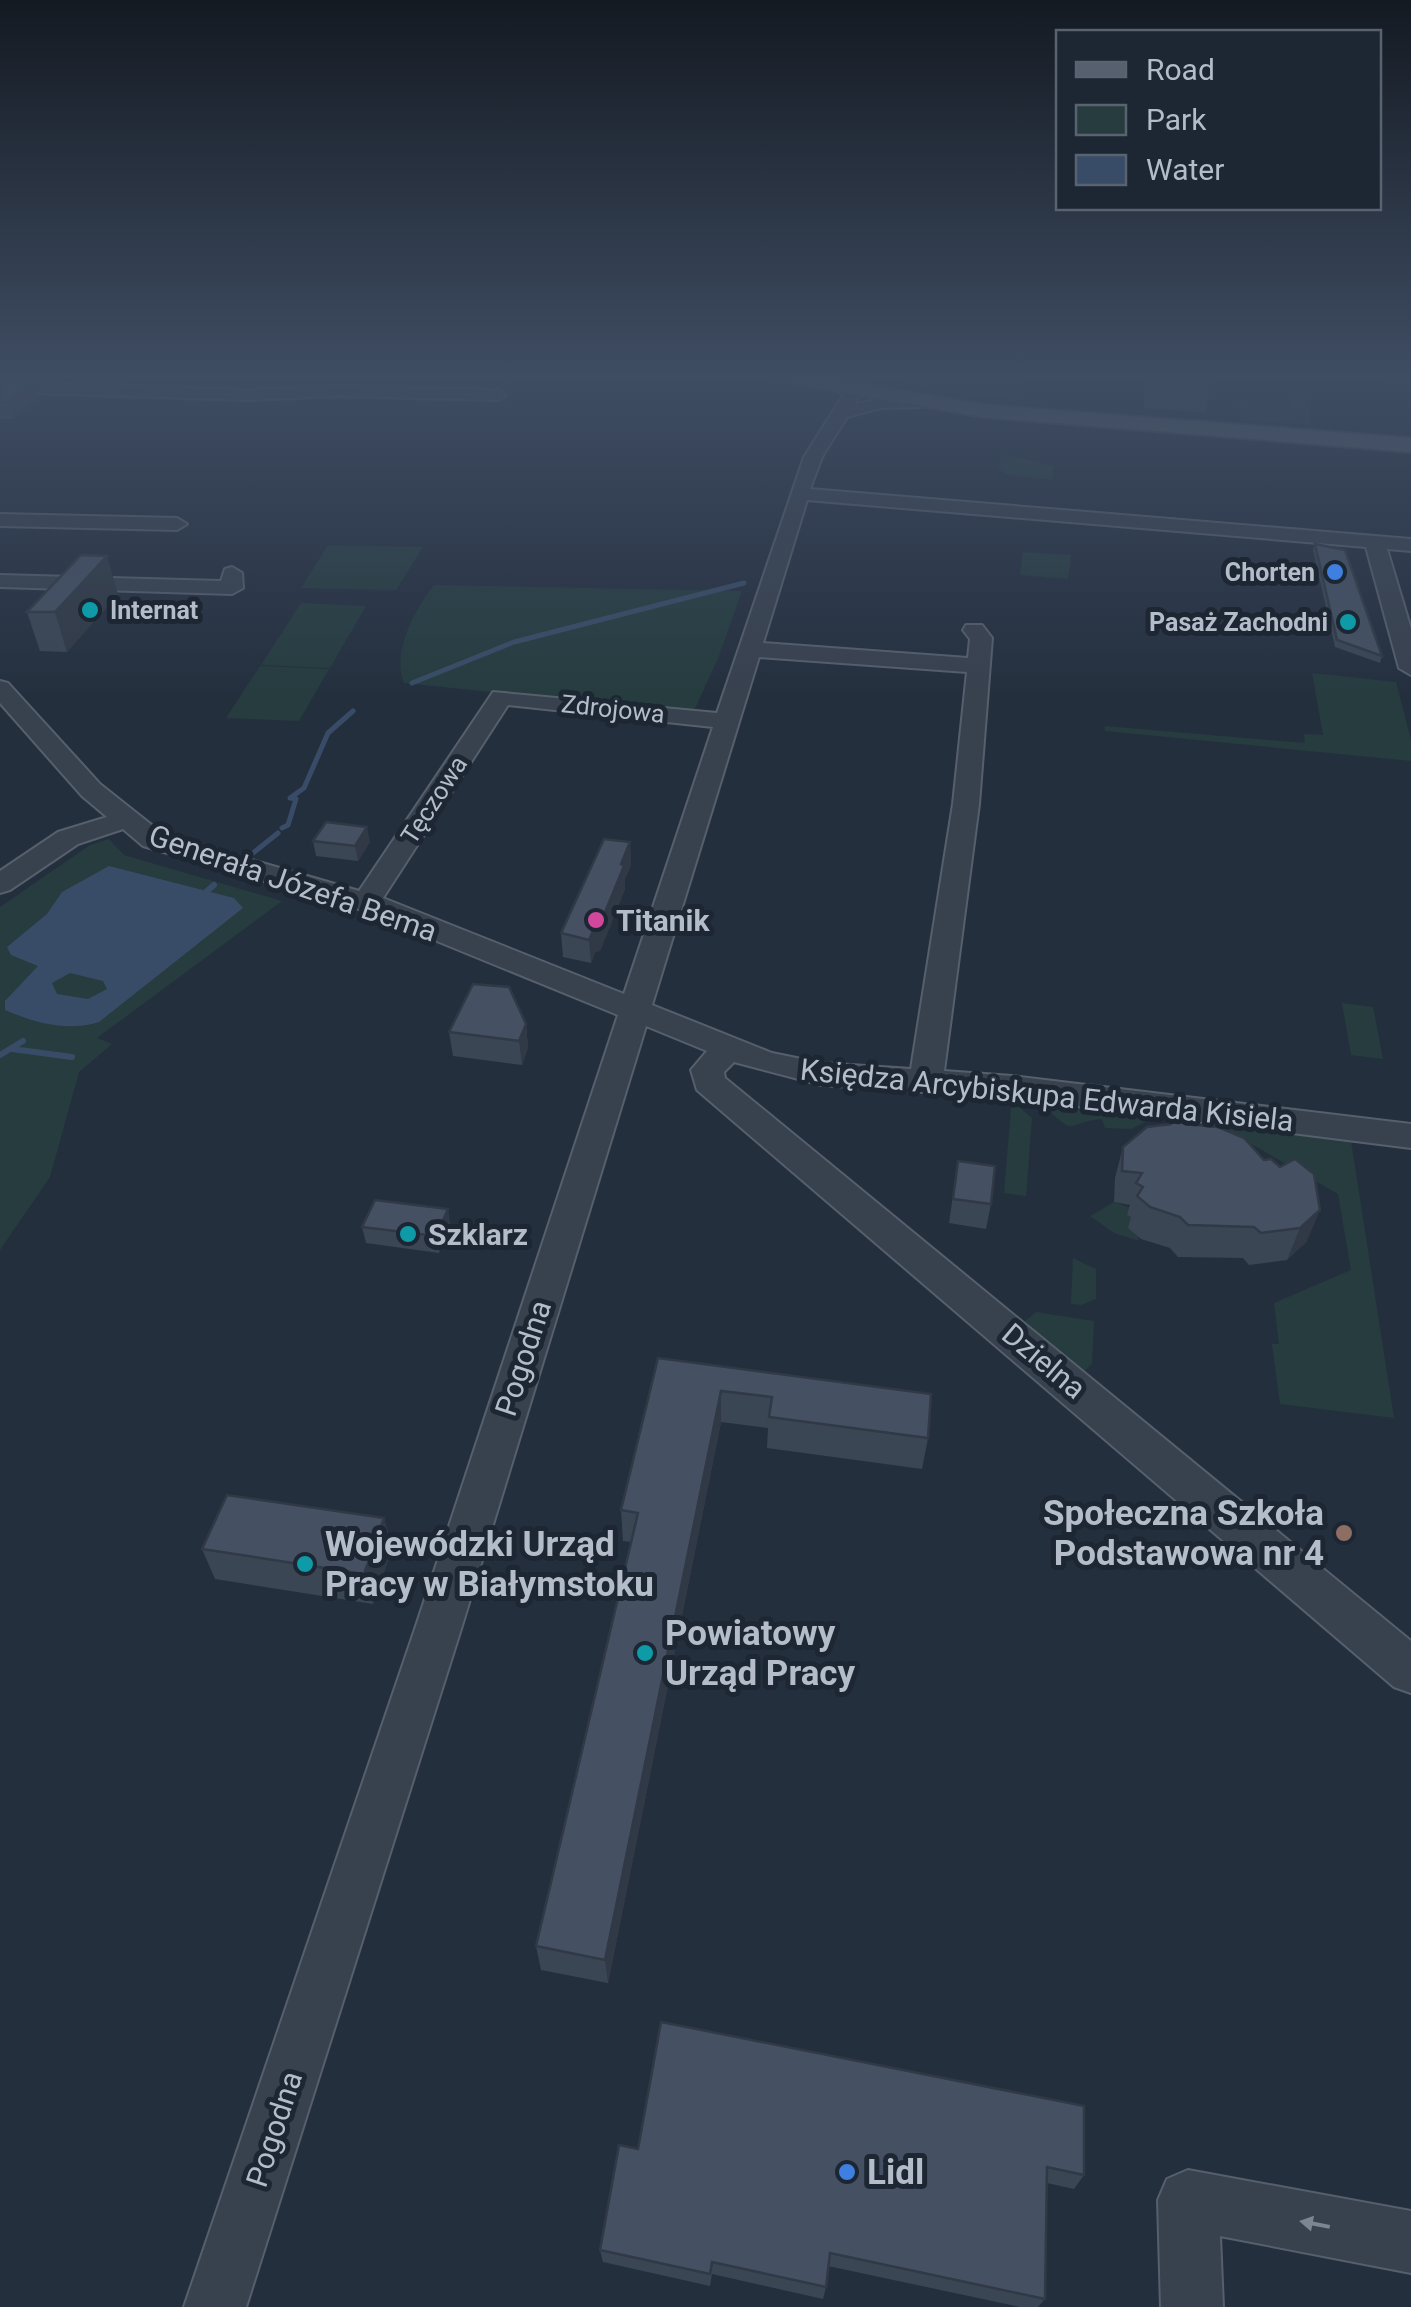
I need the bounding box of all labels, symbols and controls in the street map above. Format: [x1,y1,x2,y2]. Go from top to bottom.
legend [1056,30,1381,210]
text: Road [1146,52,1215,87]
text: Park [1146,102,1207,137]
text: Water [1146,152,1224,187]
place label: Chorten [1225,558,1315,587]
marker: Chorten [1324,561,1346,583]
place label: Internat [110,596,198,625]
marker: Internat [79,599,101,621]
place label: Pasaż Zachodni [1149,608,1328,637]
marker: Pasaż Zachodni [1337,611,1359,633]
street label: Zdrojowa [560,689,666,729]
street label: Tęczowa [395,751,473,849]
street label: Generała Józefa Bema [145,817,441,949]
place label: Titanik [616,903,710,938]
marker: Titanik [585,909,607,931]
street label: Księdza Arcybiskupa Edwarda Kisiela [799,1052,1295,1138]
place label: Szklarz [428,1217,528,1252]
marker: Szklarz [397,1223,419,1245]
street label: Pogodna [488,1296,558,1420]
street label: Dzielna [995,1316,1093,1406]
place label: Społeczna Szkoła Podstawowa nr 4 [1043,1493,1324,1574]
marker: Społeczna Szkoła Podstawowa nr 4 [1333,1522,1355,1544]
place label: Wojewódzki Urząd Pracy w Białymstoku [325,1524,654,1605]
marker: Wojewódzki Urząd Pracy w Białymstoku [294,1553,316,1575]
place label: Powiatowy Urząd Pracy [665,1613,856,1694]
marker: Powiatowy Urząd Pracy [634,1642,656,1664]
street label: Pogodna [239,2067,309,2191]
place label: Lidl [867,2152,924,2193]
marker: Lidl [836,2161,858,2183]
one-way arrow [1299,2216,1330,2231]

